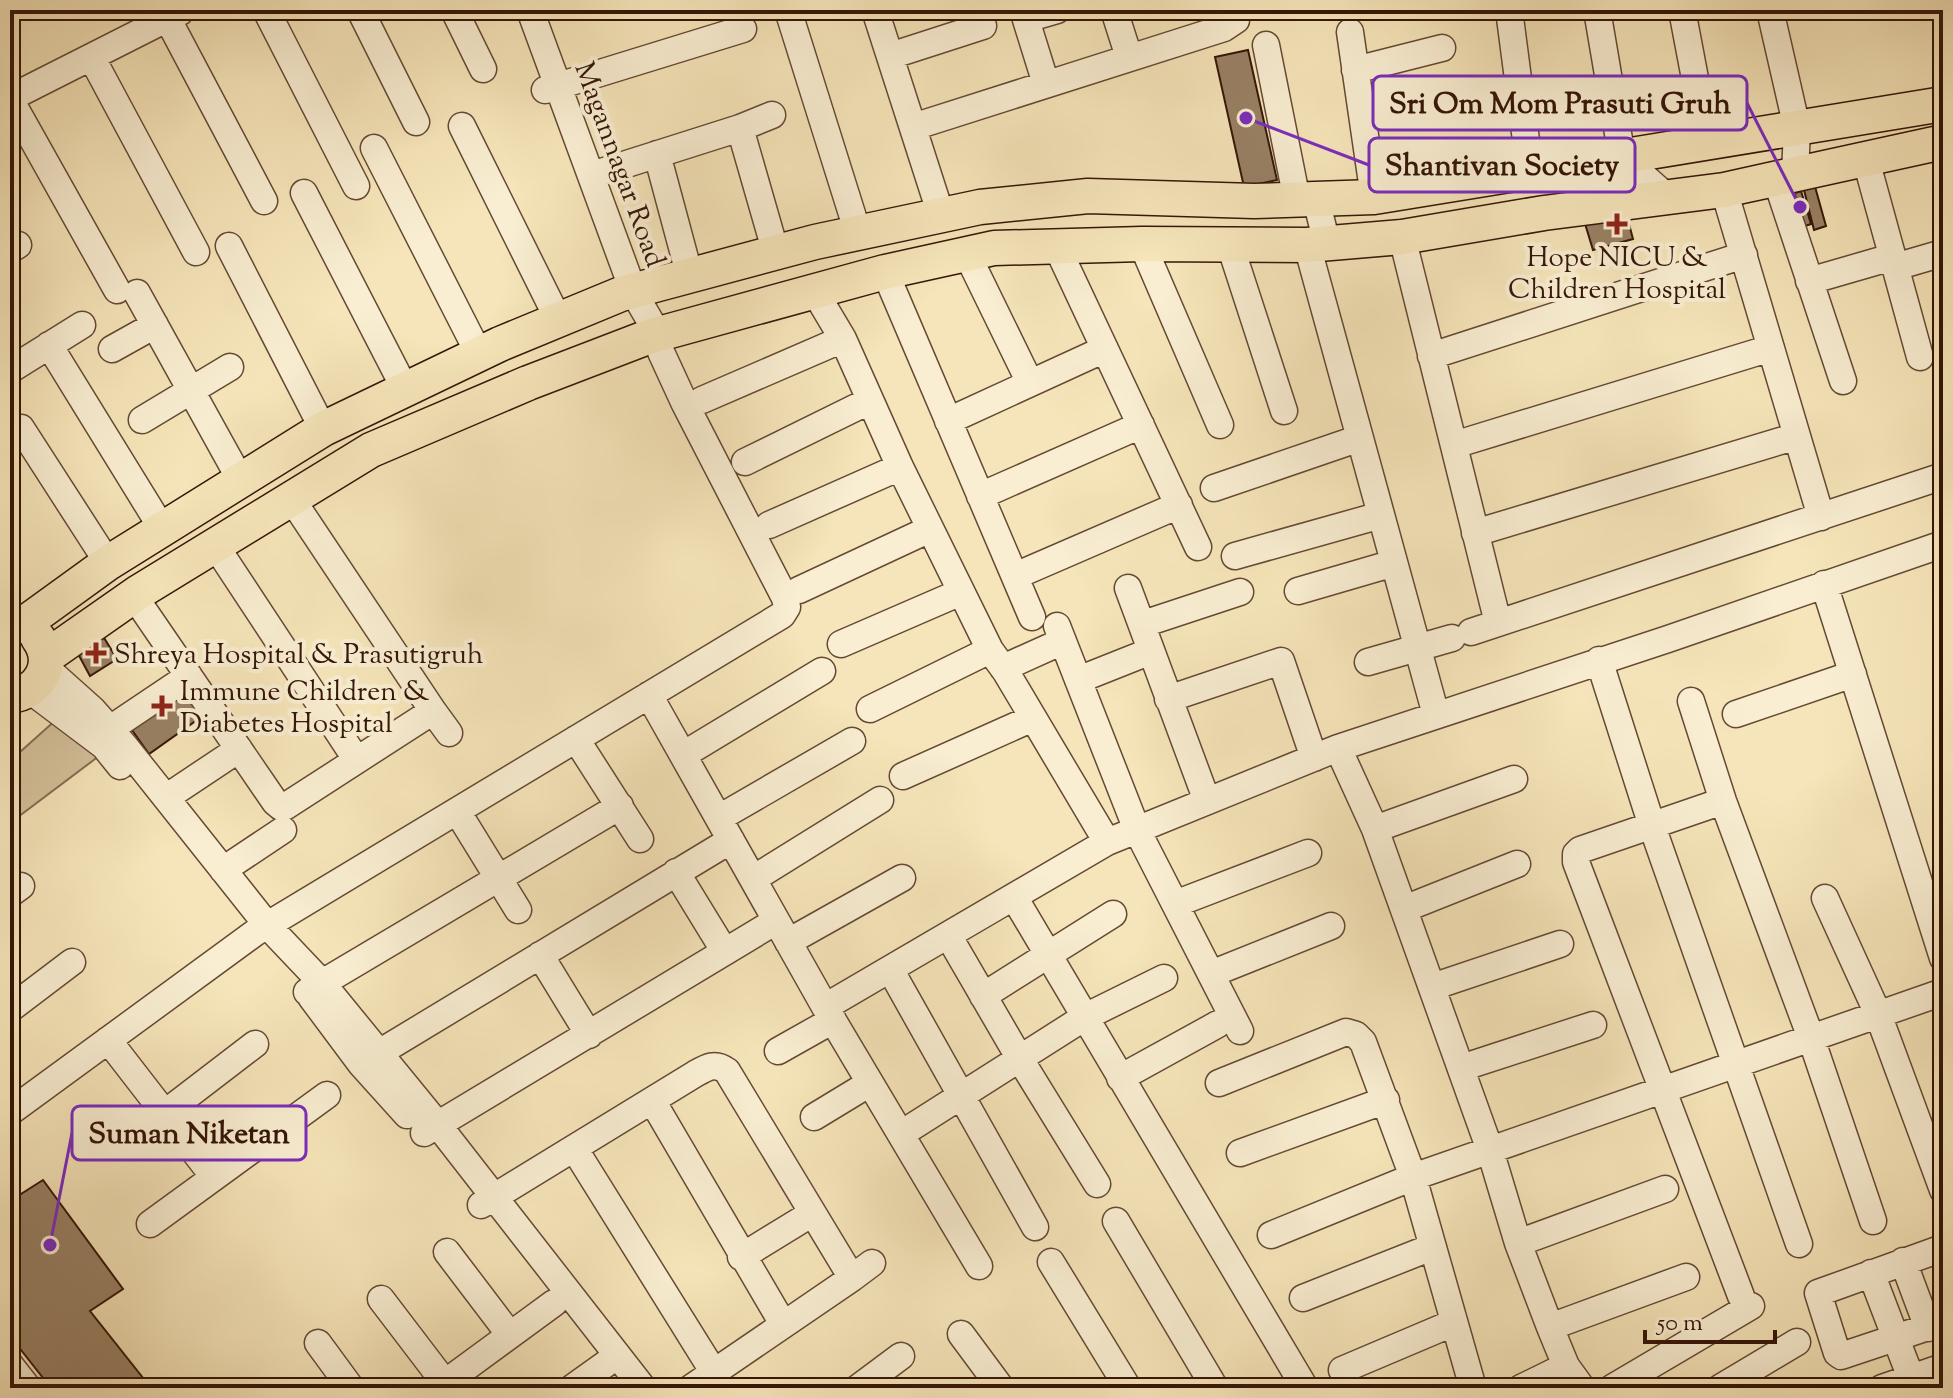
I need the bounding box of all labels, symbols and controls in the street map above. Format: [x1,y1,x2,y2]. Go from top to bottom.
street label: Magannagar Road [562,57,674,274]
callout: Sri Om Mom Prasuti Gruh [1373,76,1747,130]
text: Sri Om Mom Prasuti Gruh [1389,84,1731,127]
callout: Shantivan Society [1369,138,1635,192]
text: Shantivan Society [1385,146,1619,189]
marker: Hope NICU & Children Hospital [1606,213,1628,235]
place label: Hope NICU & Children Hospital [1508,239,1726,311]
place label: Shreya Hospital & Prasutigruh [114,636,483,676]
marker: Shreya Hospital & Prasutigruh [85,642,107,664]
place label: Immune Children & Diabetes Hospital [180,673,430,745]
marker: Immune Children & Diabetes Hospital [151,695,173,717]
callout: Suman Niketan [72,1106,306,1160]
text: Suman Niketan [88,1114,290,1157]
scale bar [1645,1294,1775,1344]
text: 50 m [1655,1307,1703,1341]

